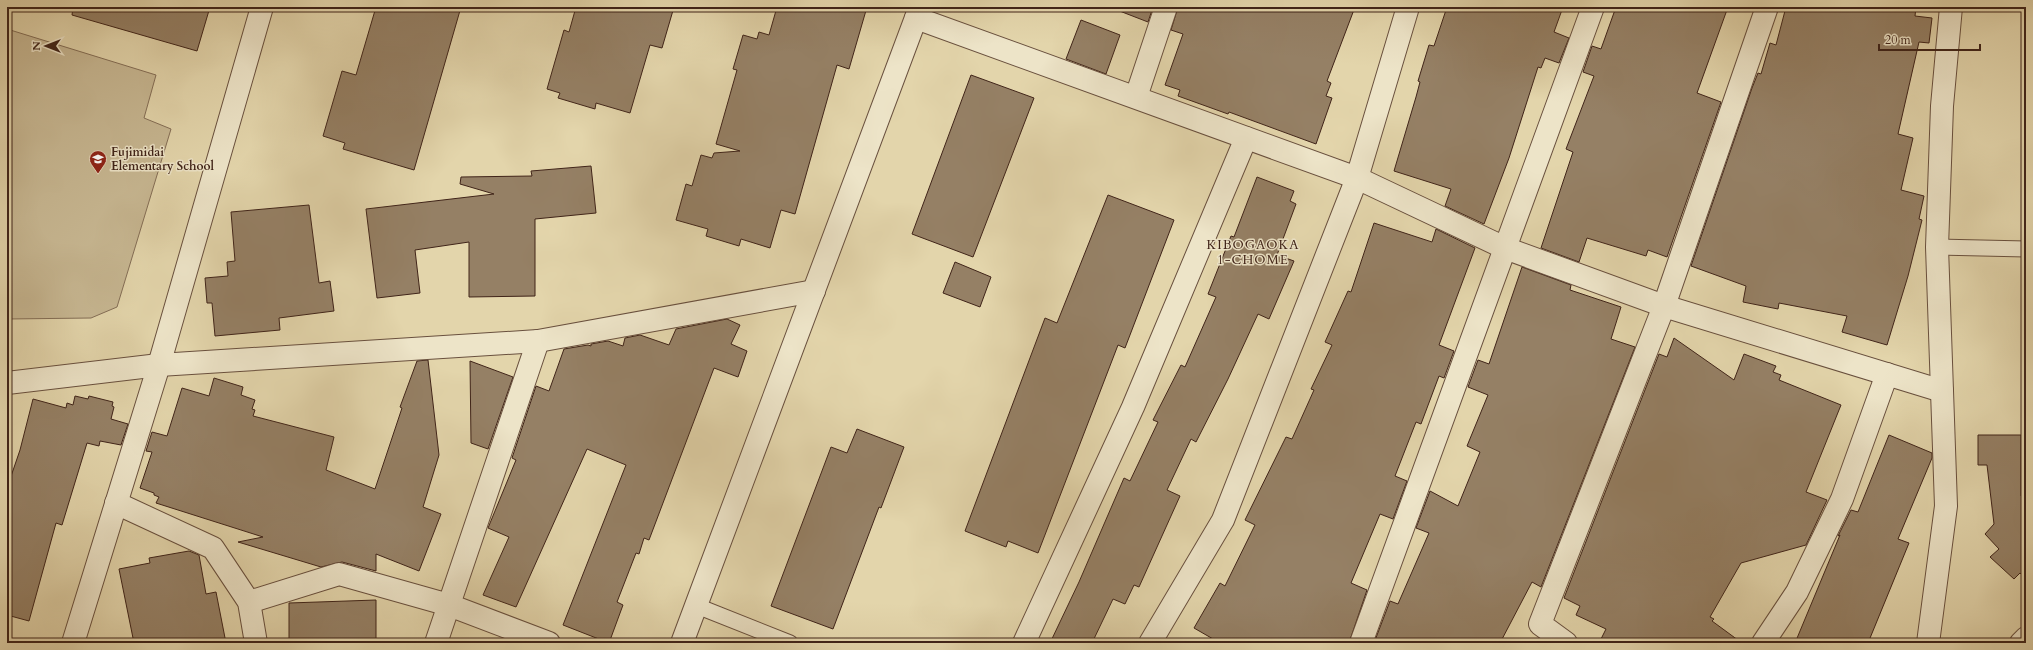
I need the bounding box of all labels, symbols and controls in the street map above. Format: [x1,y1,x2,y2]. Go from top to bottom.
north arrow [26,26,66,66]
scale bar [1879,26,1980,52]
text: 20 m [1885,32,1912,48]
text: N [29,41,44,51]
place label: Fujimidai Elementary School [111,144,214,174]
school or university icon: Fujimidai Elementary School [88,149,108,174]
district label: KIBOGAOKA 1-CHOME [1207,236,1299,269]

